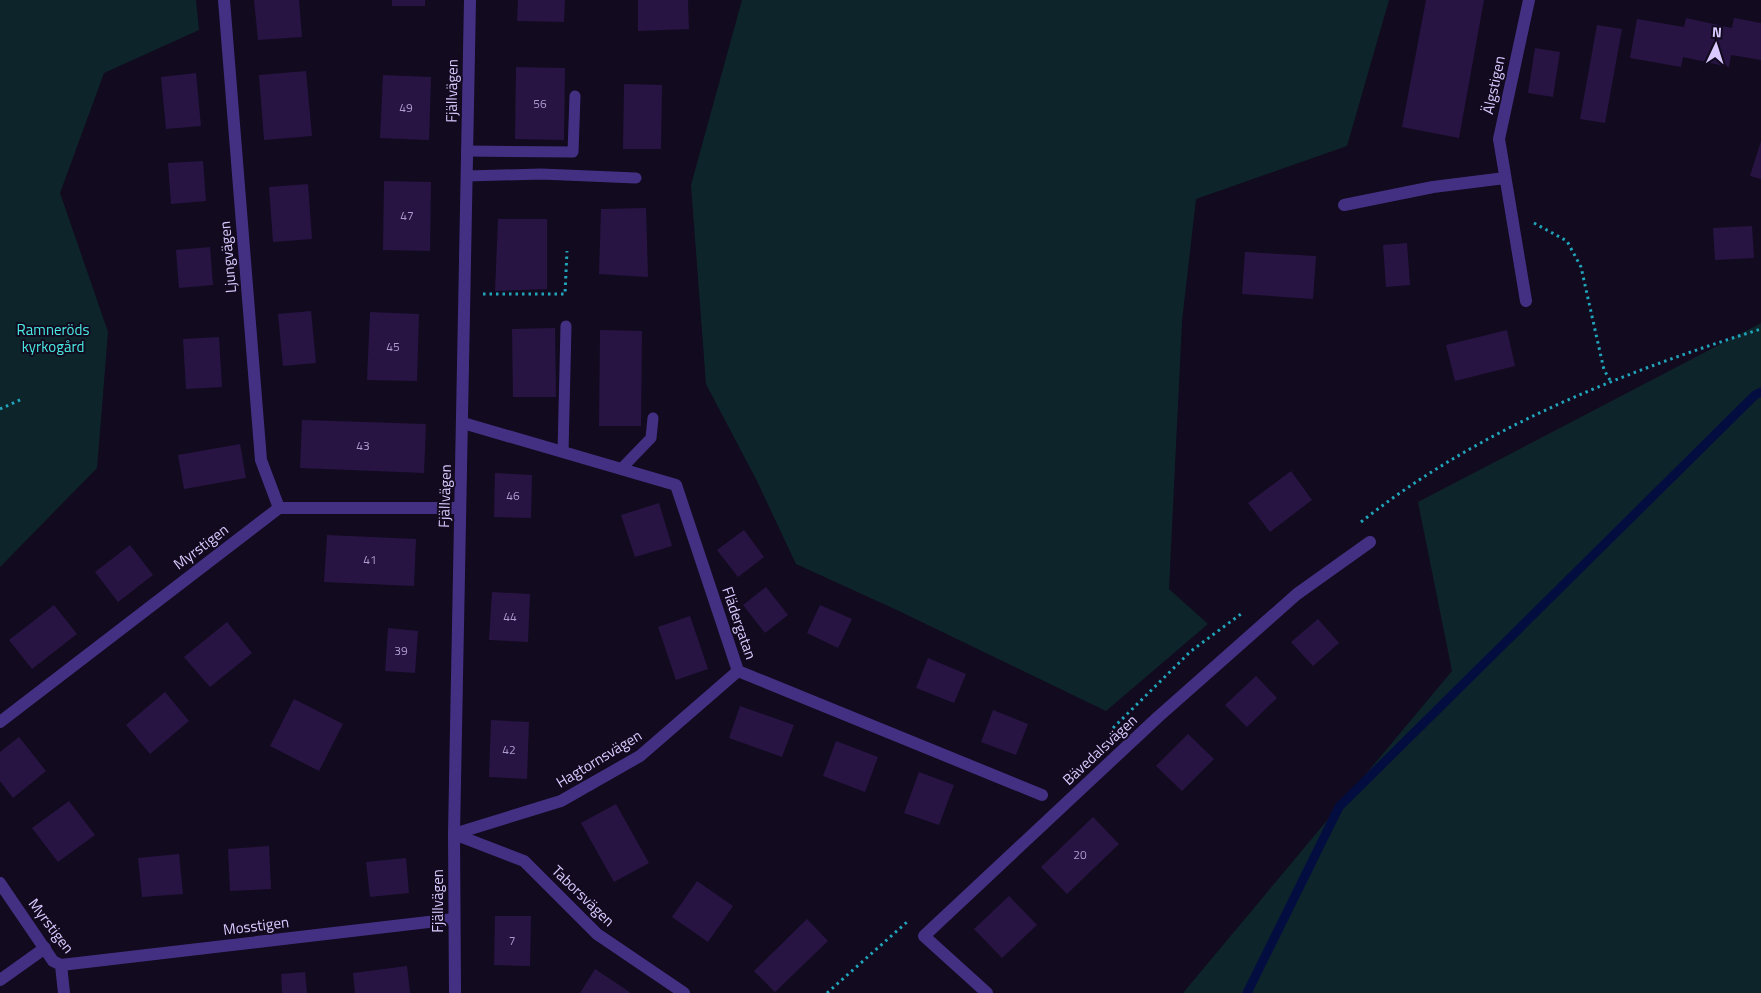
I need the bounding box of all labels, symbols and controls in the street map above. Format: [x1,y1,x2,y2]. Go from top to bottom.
north arrow [1691,20,1741,70]
text: N [1711,21,1723,42]
street label: Älgstigen [1476,54,1511,116]
street label: Fjällvägen [439,59,464,123]
house number: 56 [533,94,547,113]
house number: 49 [399,98,413,117]
house number: 47 [400,206,414,225]
street label: Ljungvägen [213,220,242,294]
park label: Ramneröds kyrkogård [17,318,89,358]
house number: 45 [386,337,400,356]
house number: 43 [356,436,370,455]
street label: Fjällvägen [432,464,457,528]
house number: 46 [506,486,520,505]
street label: Myrstigen [168,518,233,575]
house number: 41 [363,550,377,569]
street label: Flädergatan [716,583,763,662]
house number: 44 [503,607,517,626]
house number: 39 [394,641,408,660]
street label: Bävedalsvägen [1057,709,1142,790]
street label: Hagtornsvägen [551,724,646,793]
house number: 42 [502,740,516,759]
house number: 20 [1073,845,1087,864]
street label: Taborsvägen [547,860,620,932]
street label: Fjällvägen [426,869,449,933]
street label: Myrstigen [23,893,80,958]
street label: Mosstigen [222,910,290,941]
house number: 7 [509,931,515,950]

